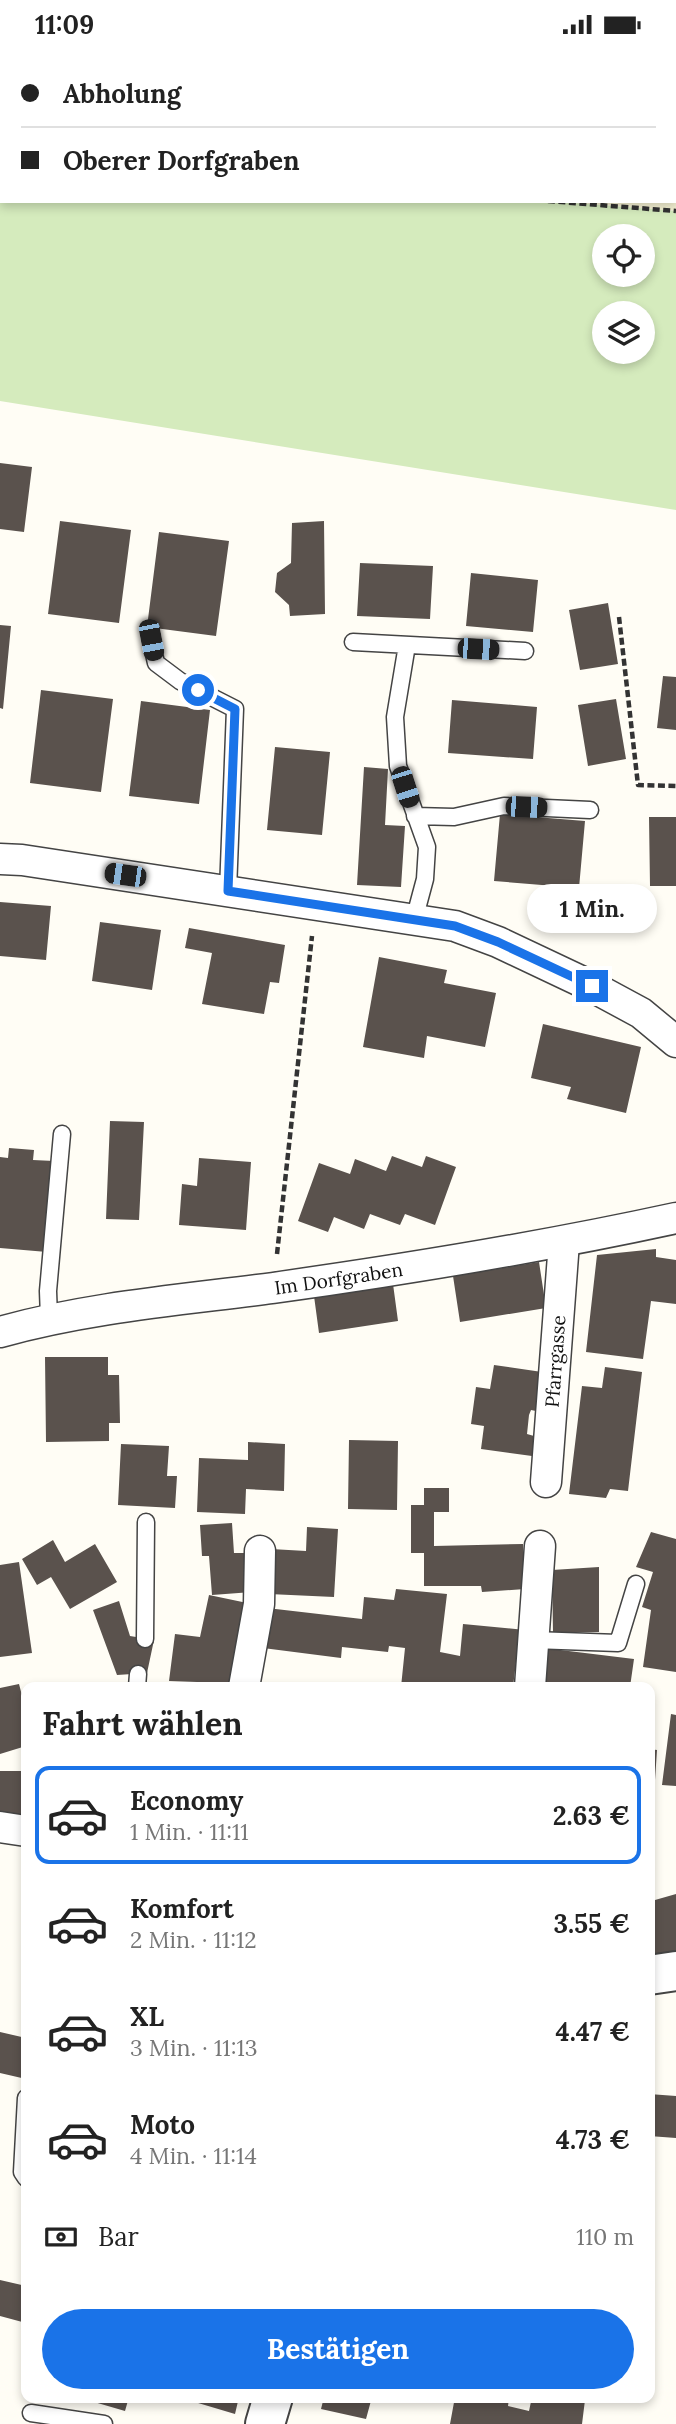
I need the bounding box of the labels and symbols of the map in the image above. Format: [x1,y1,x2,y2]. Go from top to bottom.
car [137,617,166,663]
car [457,637,500,661]
route start [182,674,214,706]
car [389,764,422,810]
car [505,796,548,818]
car [103,862,148,888]
callout: 1 Min. [527,885,657,933]
route end [576,970,608,1002]
street label: Im Dorfgraben [273,1257,404,1300]
street label: Pfarrgasse [540,1314,570,1408]

